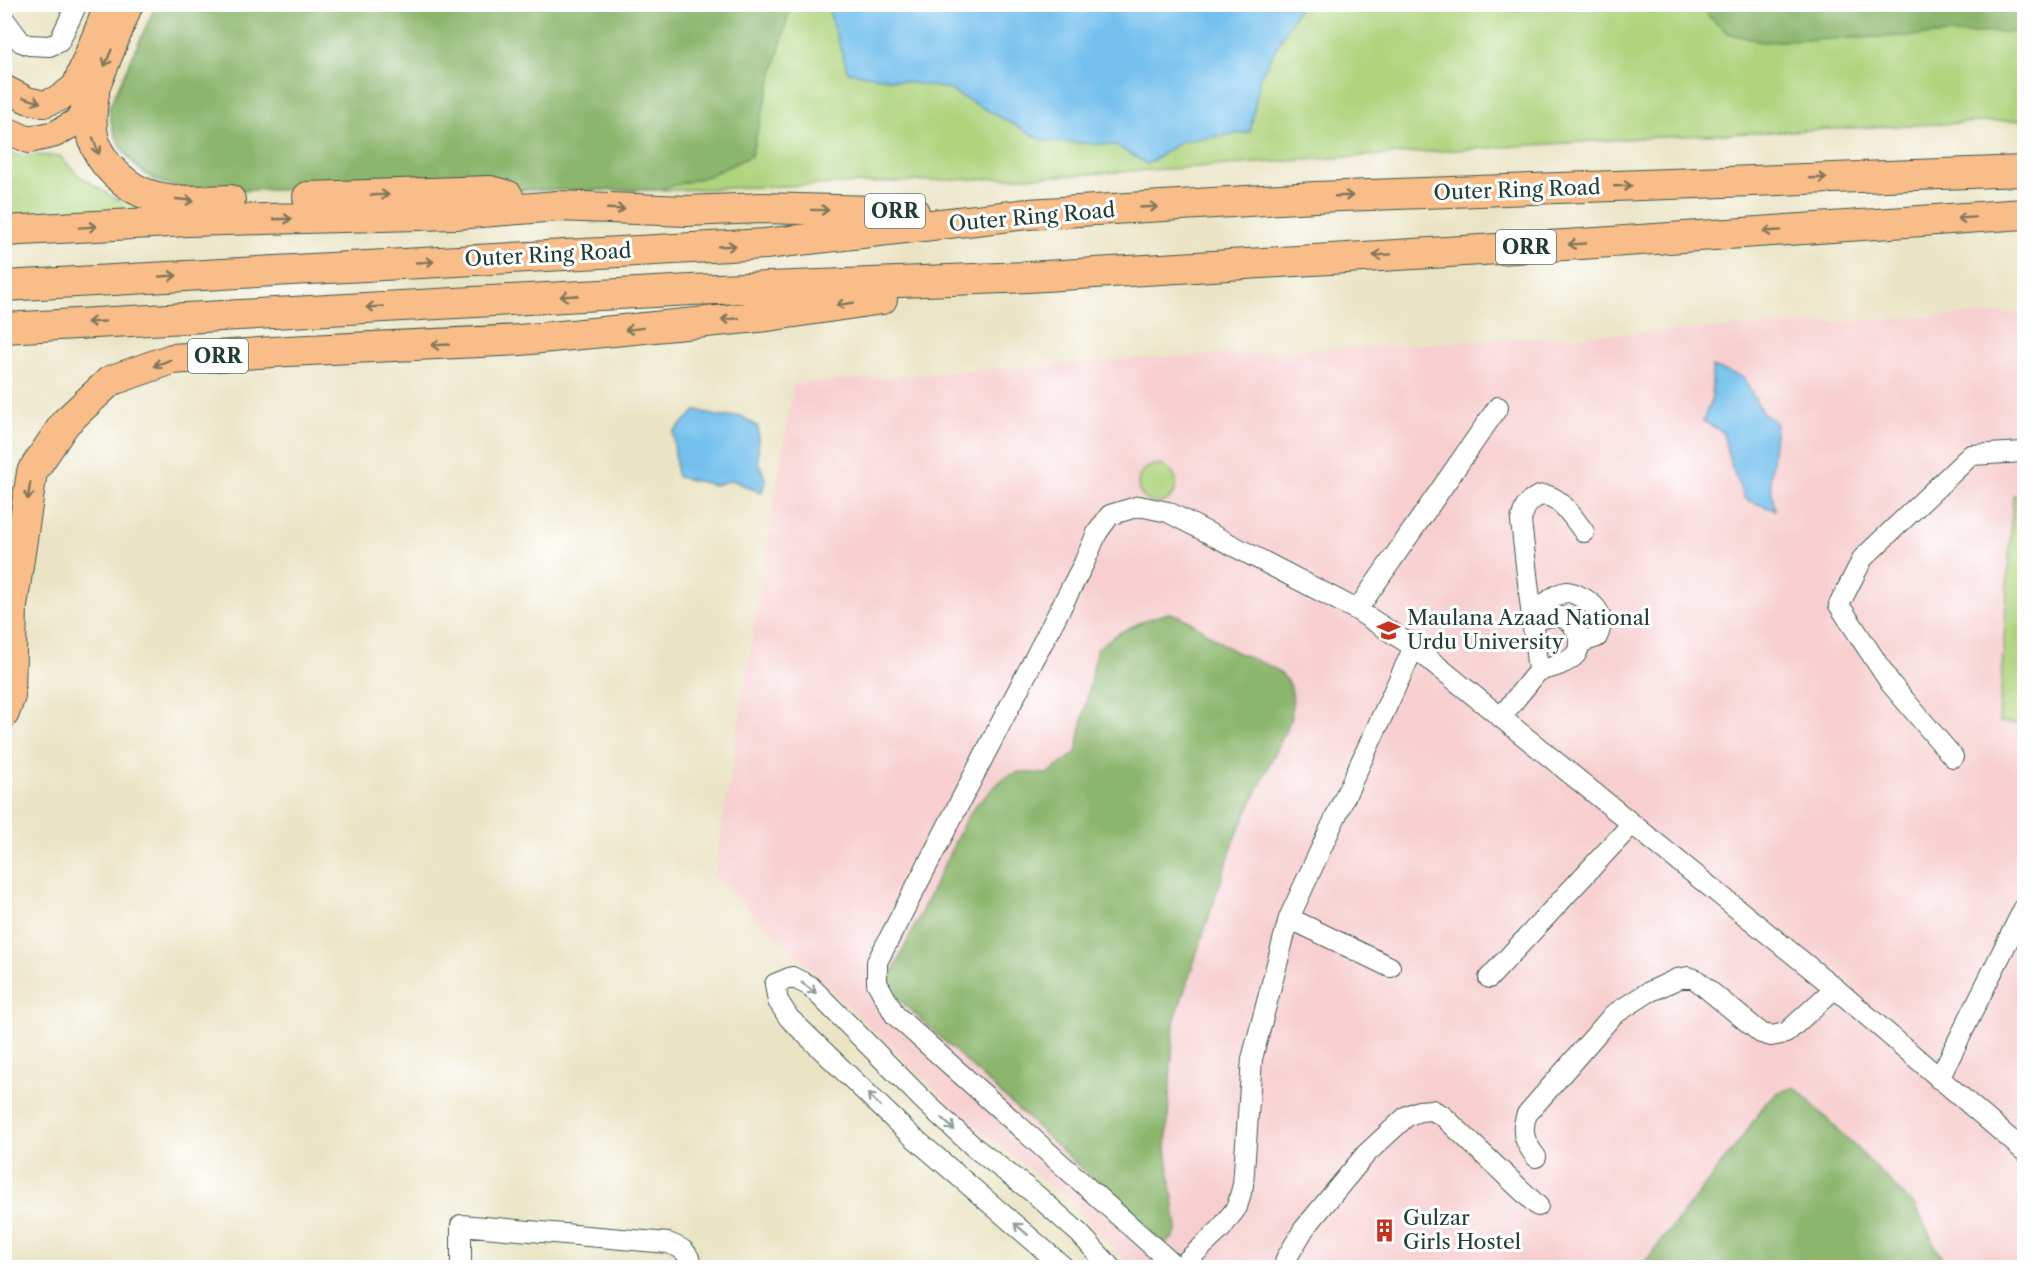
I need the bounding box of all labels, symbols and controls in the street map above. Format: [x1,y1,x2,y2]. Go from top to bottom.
one-way arrow [102,49,113,67]
one-way arrow [22,95,41,106]
one-way arrow [91,136,102,155]
one-way arrow [1807,173,1827,184]
street label: Outer Ring Road [1433,174,1601,205]
one-way arrow [1612,180,1632,191]
one-way arrow [369,189,389,201]
one-way arrow [1334,191,1354,202]
road number: ORR [865,194,925,228]
one-way arrow [175,195,195,206]
street label: Outer Ring Road [948,197,1116,236]
one-way arrow [1139,202,1159,213]
one-way arrow [606,203,626,214]
one-way arrow [810,204,830,215]
one-way arrow [272,213,292,224]
one-way arrow [1957,213,1977,224]
one-way arrow [78,221,98,232]
one-way arrow [1762,226,1782,237]
road number: ORR [1496,230,1556,264]
street label: Outer Ring Road [464,238,632,271]
one-way arrow [1568,238,1587,249]
one-way arrow [716,240,736,251]
one-way arrow [1373,250,1393,261]
one-way arrow [415,256,435,267]
one-way arrow [157,271,177,282]
one-way arrow [560,291,580,302]
one-way arrow [836,299,855,310]
one-way arrow [365,301,385,312]
one-way arrow [721,314,741,325]
one-way arrow [86,317,106,328]
one-way arrow [625,324,645,335]
road number: ORR [188,339,248,373]
one-way arrow [430,339,450,350]
one-way arrow [153,358,172,369]
one-way arrow [23,481,34,500]
place label: Maulana Azaad National Urdu University [1407,605,1650,654]
school or university icon: Maulana Azaad National Urdu University [1376,617,1402,643]
one-way arrow [801,982,817,994]
one-way arrow [867,1093,882,1108]
one-way arrow [941,1117,956,1131]
place label: Gulzar Girls Hostel [1403,1205,1521,1254]
building icon: Gulzar Girls Hostel [1372,1217,1398,1243]
one-way arrow [1013,1222,1029,1235]

